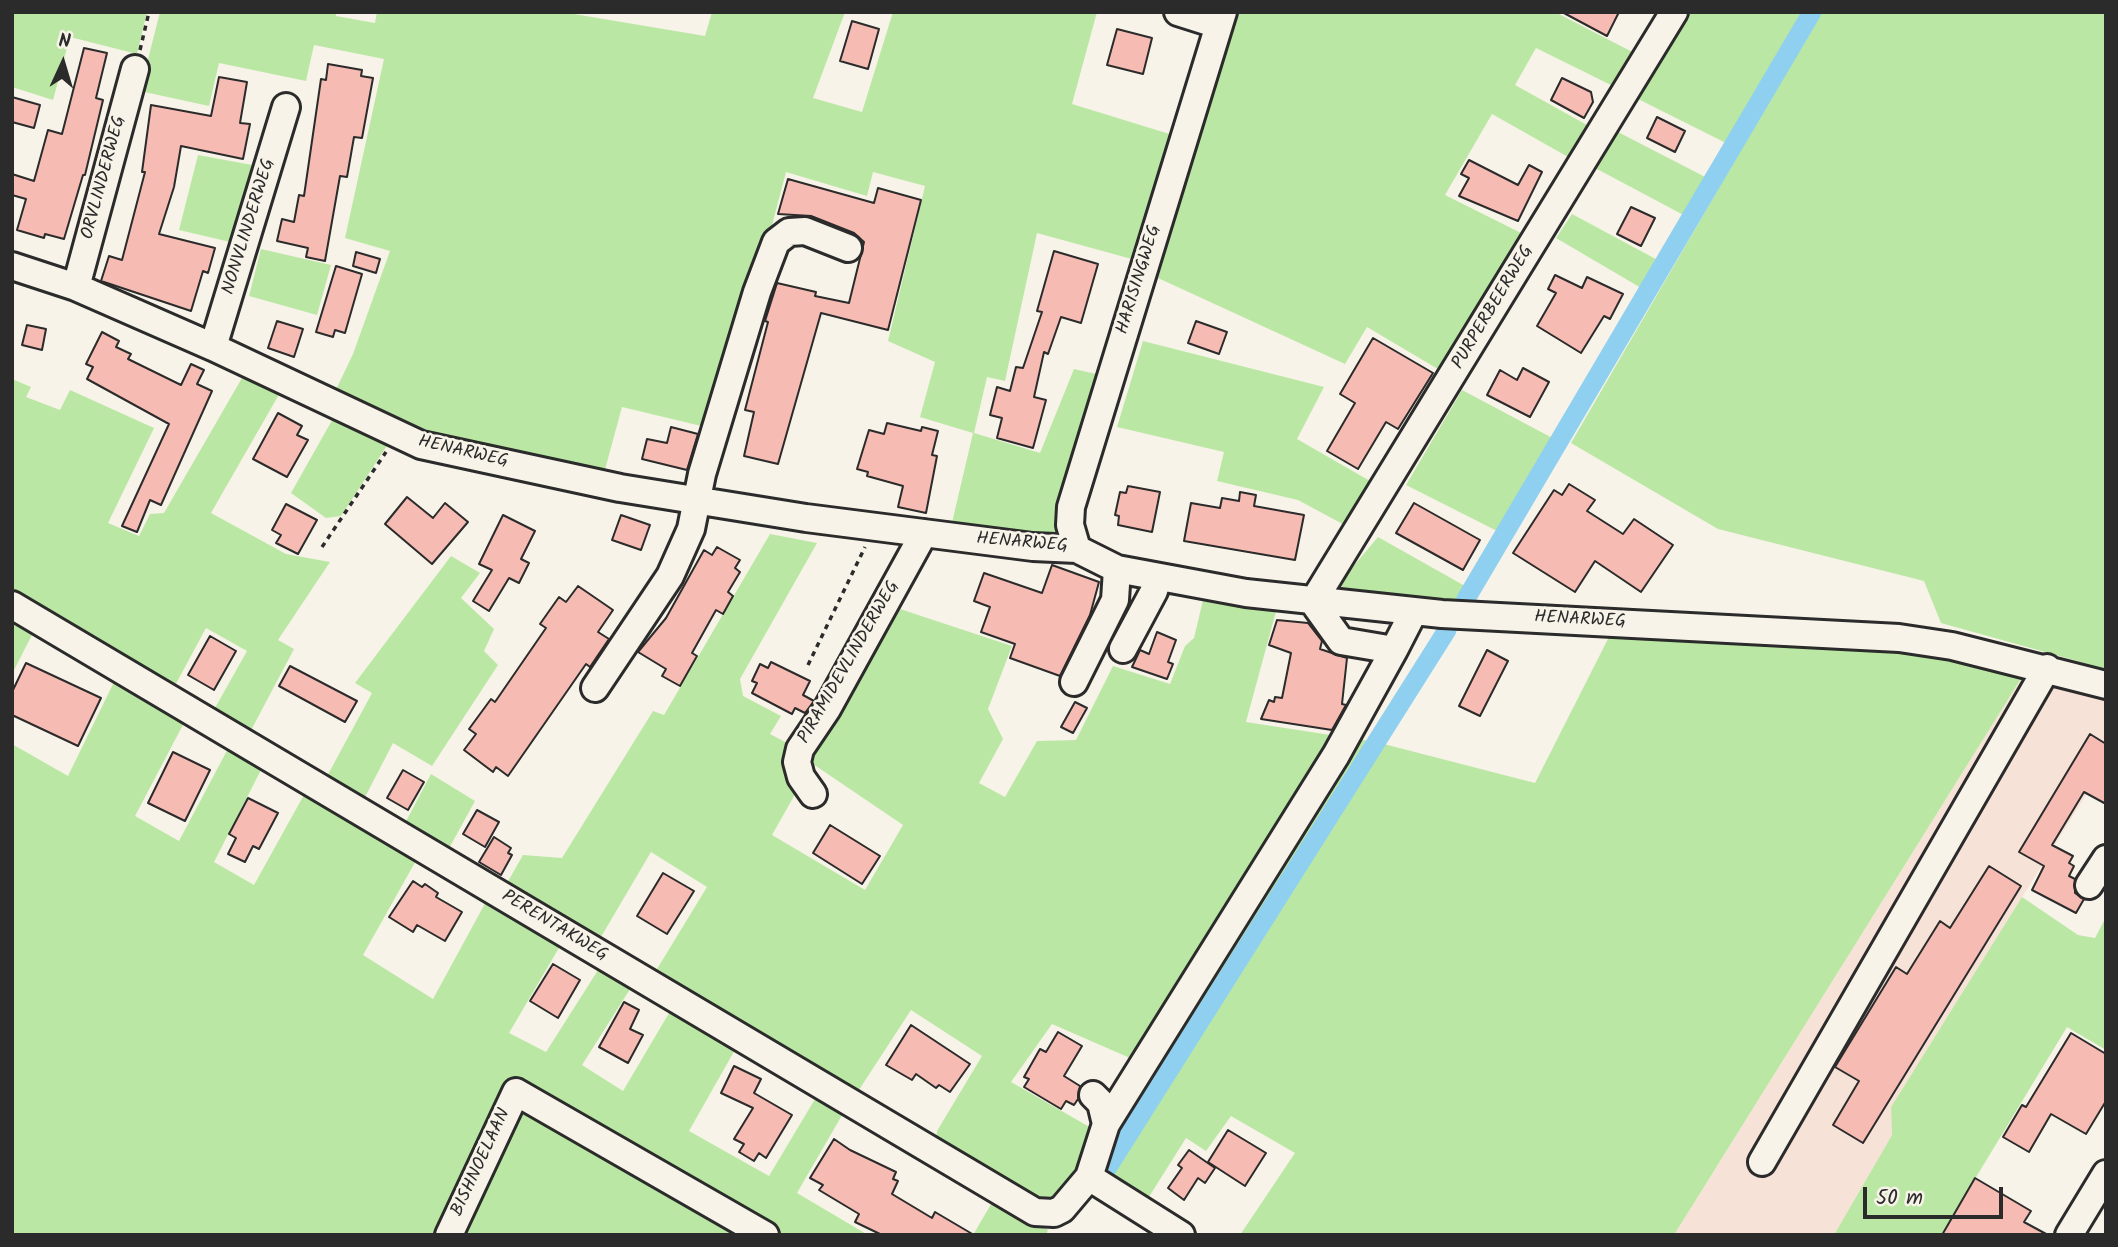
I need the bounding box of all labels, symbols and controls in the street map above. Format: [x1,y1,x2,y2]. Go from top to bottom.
text: N [57,27,71,57]
north arrow [28,28,98,98]
street label: ORVLINDERWEG [78,114,132,242]
street label: NONVLINDERWEG [219,157,281,297]
street label: HARISINGWEG [1113,223,1167,337]
street label: PURPERBEERWEG [1449,242,1539,374]
street label: HENARWEG [416,432,510,474]
street label: HENARWEG [975,529,1069,559]
street label: PIRAMIDEVLINDERWEG [795,578,905,748]
street label: HENARWEG [1534,608,1626,634]
street label: PERENTAKWEG [497,887,611,967]
street label: BISHNOELAAN [448,1106,516,1220]
scale bar [1866,1174,2006,1218]
text: 50 m [1876,1182,1923,1215]

